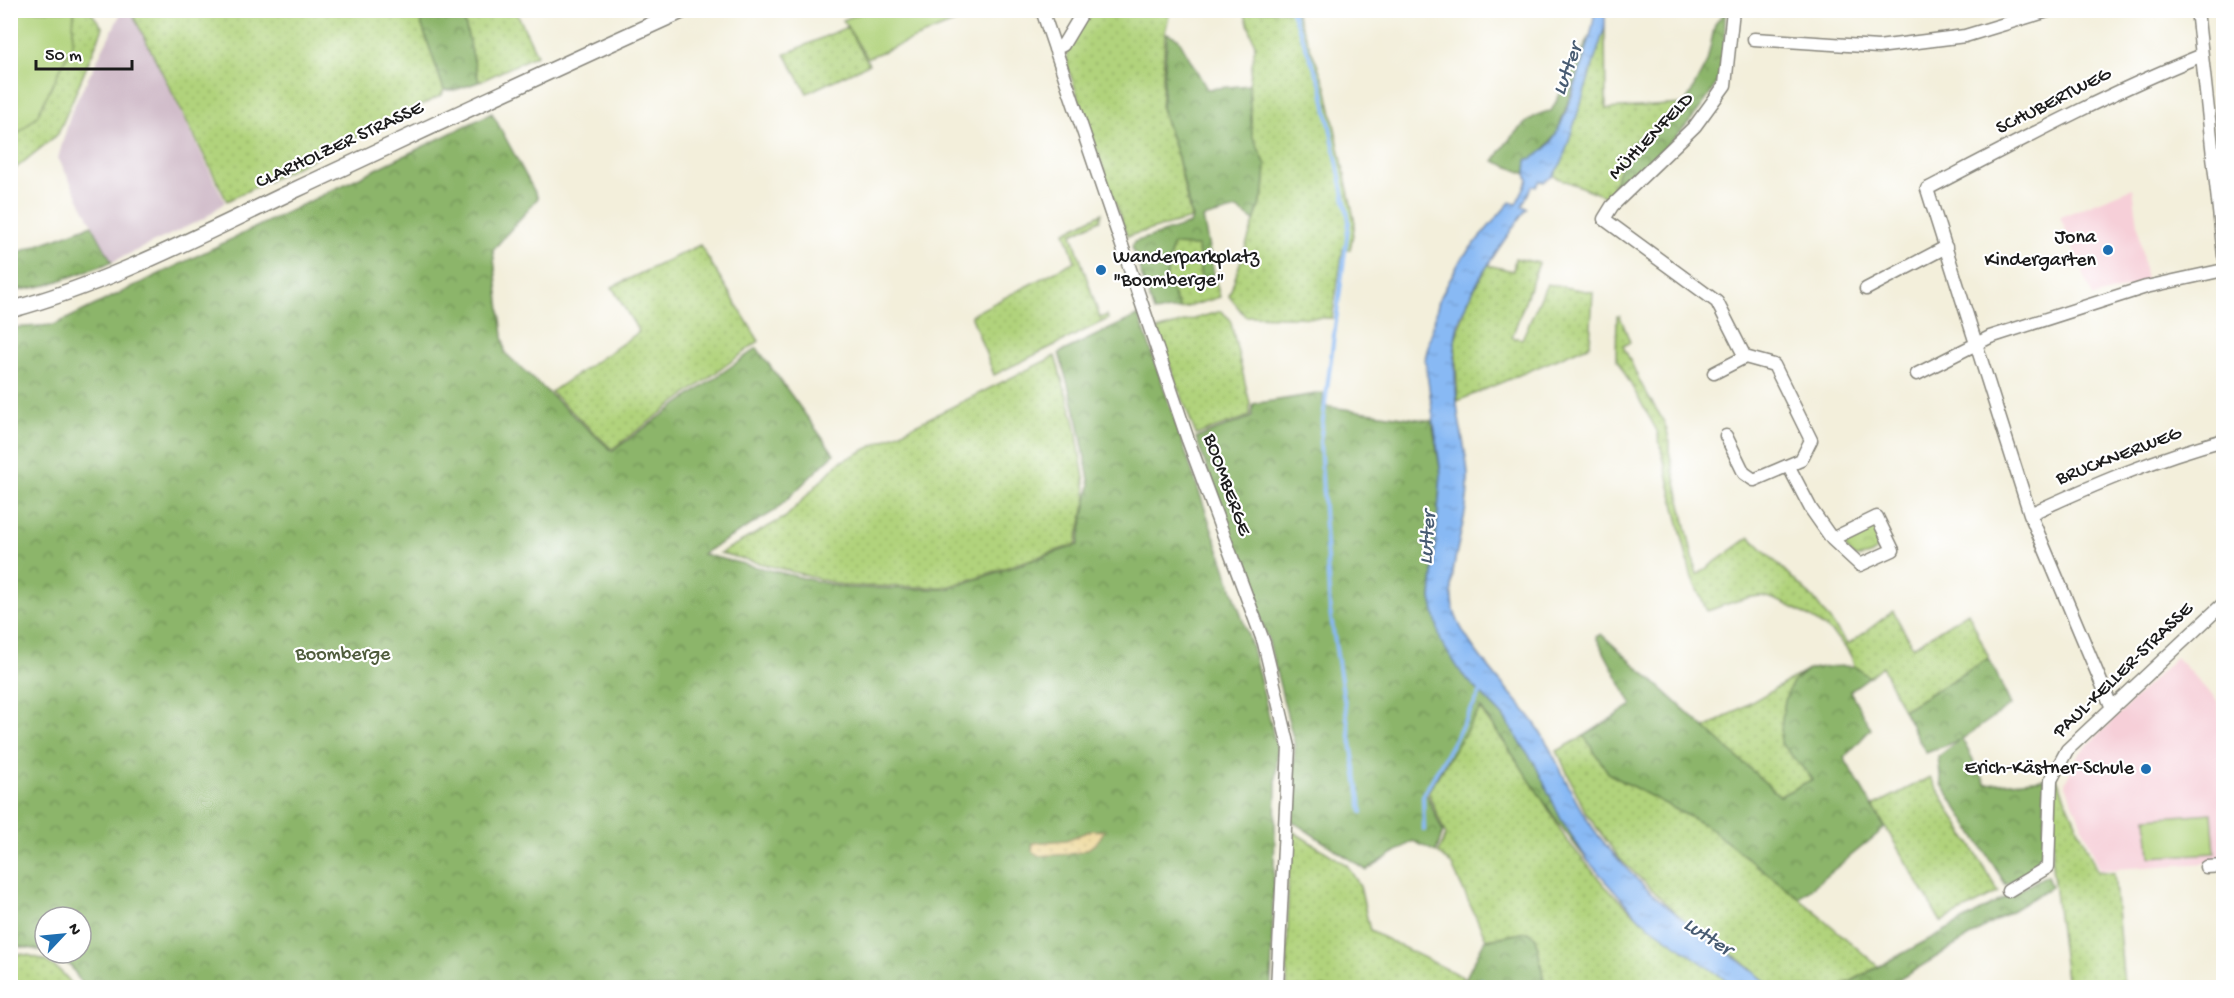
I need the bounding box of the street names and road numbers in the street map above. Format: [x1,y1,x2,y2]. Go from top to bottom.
street label: SCHUBERTWEG [1993,63,2117,141]
street label: MÜHLENFELD [1605,88,1700,186]
street label: CLARHOLZER STRASSE [253,96,429,195]
street label: BRUCKNERWEG [2052,422,2186,492]
street label: BOOMBERGE [1197,430,1256,540]
street label: PAUL-KELLER-STRASSE [2049,597,2200,744]

